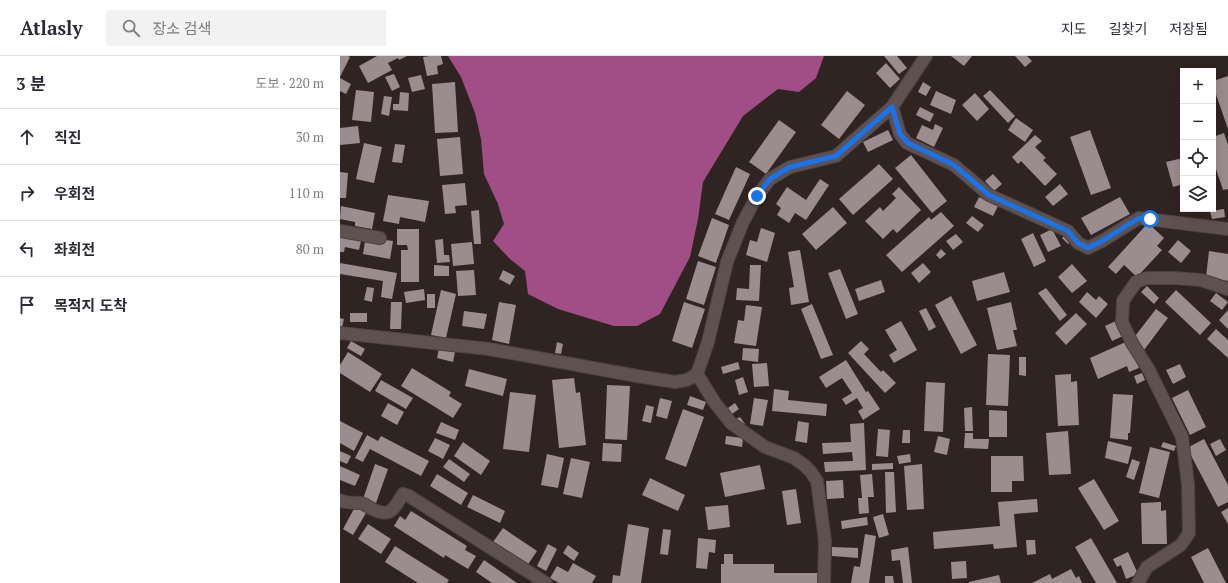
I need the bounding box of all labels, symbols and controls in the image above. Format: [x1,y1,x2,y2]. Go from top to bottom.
search box [106,10,386,46]
text: Atlasly [20,15,82,40]
icon: search [120,17,142,39]
text: 장소 검색 [152,18,211,38]
text: 지도 [1061,19,1087,38]
text: 길찾기 [1109,19,1147,38]
text: 저장됨 [1169,19,1208,38]
map controls [1180,68,1216,212]
button: + [1180,68,1216,104]
text: 3 분 [16,72,46,95]
text: 도보 · 220 m [255,74,324,92]
button: − [1180,104,1216,140]
icon: ahead [16,126,38,148]
text: 직진 [54,127,82,147]
text: 30 m [296,128,324,146]
button: locate [1180,140,1216,176]
button: layers [1180,176,1216,212]
icon: right [16,182,38,204]
text: 우회전 [54,183,95,203]
text: 110 m [289,184,324,202]
route end [748,187,766,205]
route start [1141,210,1159,228]
icon: left [16,238,38,260]
text: 좌회전 [54,239,95,259]
text: 80 m [296,240,324,258]
icon: arrive [16,294,38,316]
text: 목적지 도착 [54,295,127,315]

